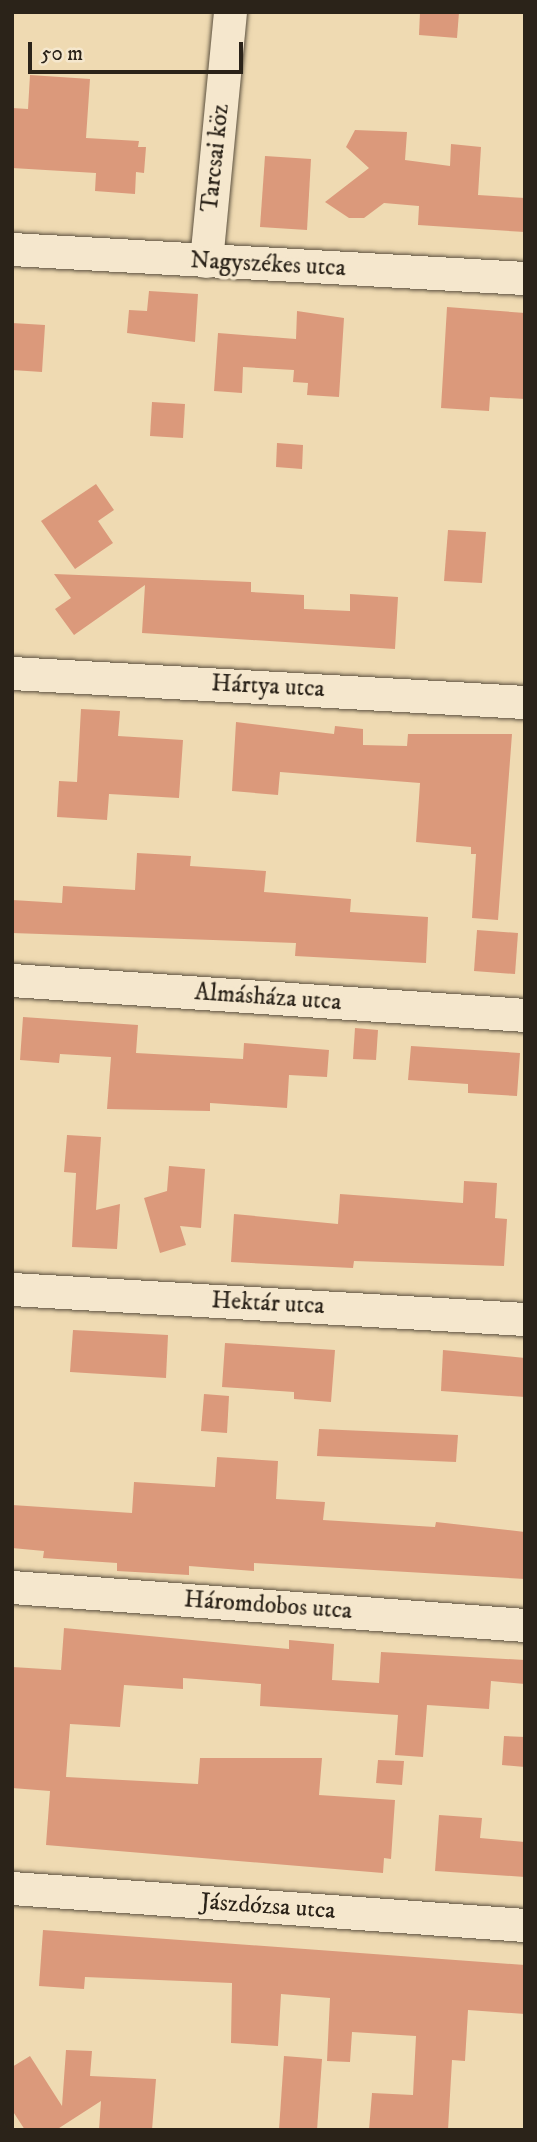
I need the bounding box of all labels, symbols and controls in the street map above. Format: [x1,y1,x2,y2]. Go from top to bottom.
scale bar [32,28,247,72]
text: 50 m [41,41,83,67]
street label: Tarcsai köz [196,102,236,214]
street label: Nagyszékes utca [190,247,346,283]
street label: Hártya utca [211,670,325,704]
street label: Almásháza utca [194,979,342,1017]
street label: Hektár utca [211,1287,325,1321]
street label: Háromdobos utca [183,1586,353,1626]
street label: Jászdózsa utca [200,1888,336,1926]

